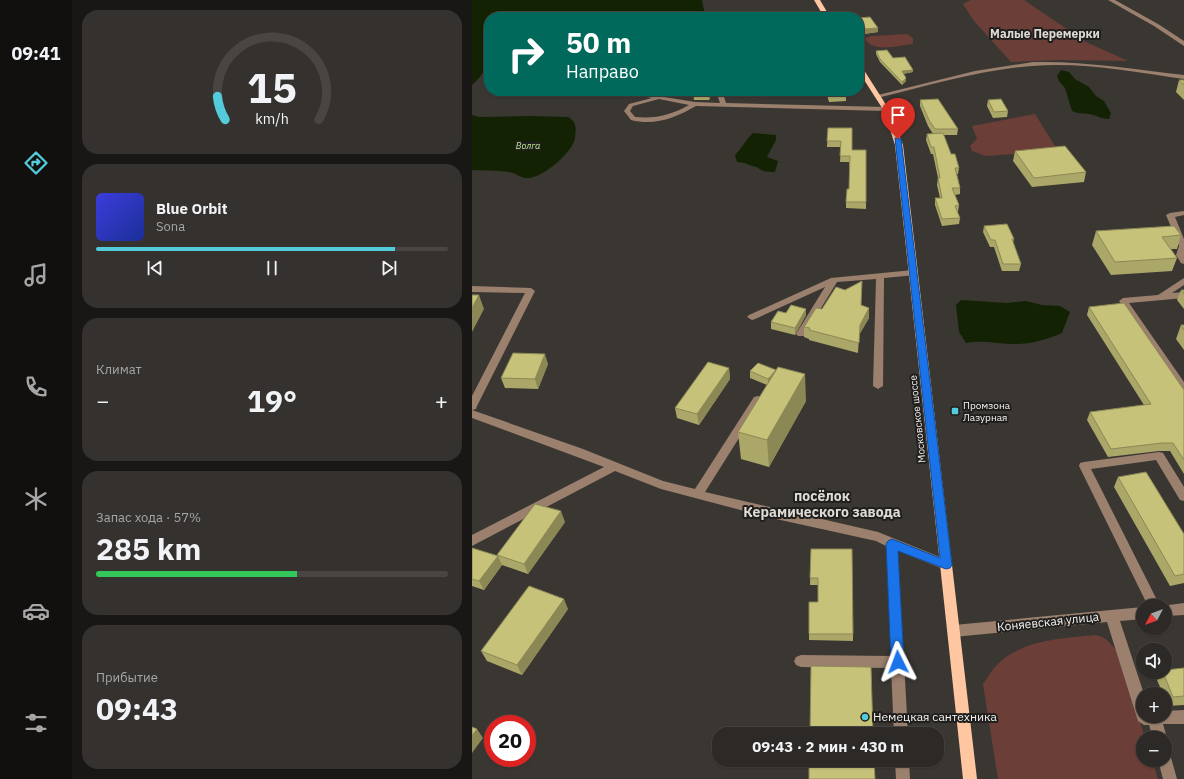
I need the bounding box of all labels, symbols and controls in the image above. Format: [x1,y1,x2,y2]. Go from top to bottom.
text: 50 m [566,24,631,61]
district label: Малые Перемерки [990,26,1100,41]
icon: right [500,28,552,80]
text: 09:41 [11,42,61,65]
text: 15 [247,60,297,114]
text: Направо [566,60,639,83]
pin [881,98,915,139]
icon: arrive [887,104,909,126]
text: km/h [255,108,289,127]
water label: Волга [516,140,540,151]
icon: directions [22,149,50,177]
text: Blue Orbit [156,199,227,218]
text: Sona [156,218,185,235]
icon: previous [144,257,166,279]
icon: pause [261,257,283,279]
icon: next [378,257,400,279]
icon: music [22,261,50,289]
text: Климат [96,361,142,378]
icon: phone [22,373,50,401]
street label: Московское шоссе [906,374,929,463]
text: 19° [247,381,297,420]
text: − [96,386,109,415]
text: + [435,386,448,415]
place label: Промзона Лазурная [963,399,1011,424]
marker: Промзона Лазурная [950,406,960,416]
icon: climate [22,485,50,513]
district label: посёлок Керамического завода [743,487,901,521]
text: Запас хода · 57% [96,509,201,526]
text: 285 km [96,529,201,568]
icon: car [22,597,50,625]
north arrow [1136,599,1172,635]
map controls [1136,599,1172,767]
street label: Коняевская улица [996,609,1100,634]
position arrow [877,641,919,683]
button: sound [1136,643,1172,679]
text: Прибытие [96,669,158,686]
button: + [1136,687,1172,723]
text: 09:43 [96,689,178,728]
icon: filters [22,709,50,737]
place label: Немецкая сантехника [873,709,997,724]
marker: Немецкая сантехника [860,712,870,722]
speed limit sign: 20 [484,715,536,767]
button: − [1136,731,1172,767]
text: 09:43 · 2 мин · 430 m [752,737,904,756]

